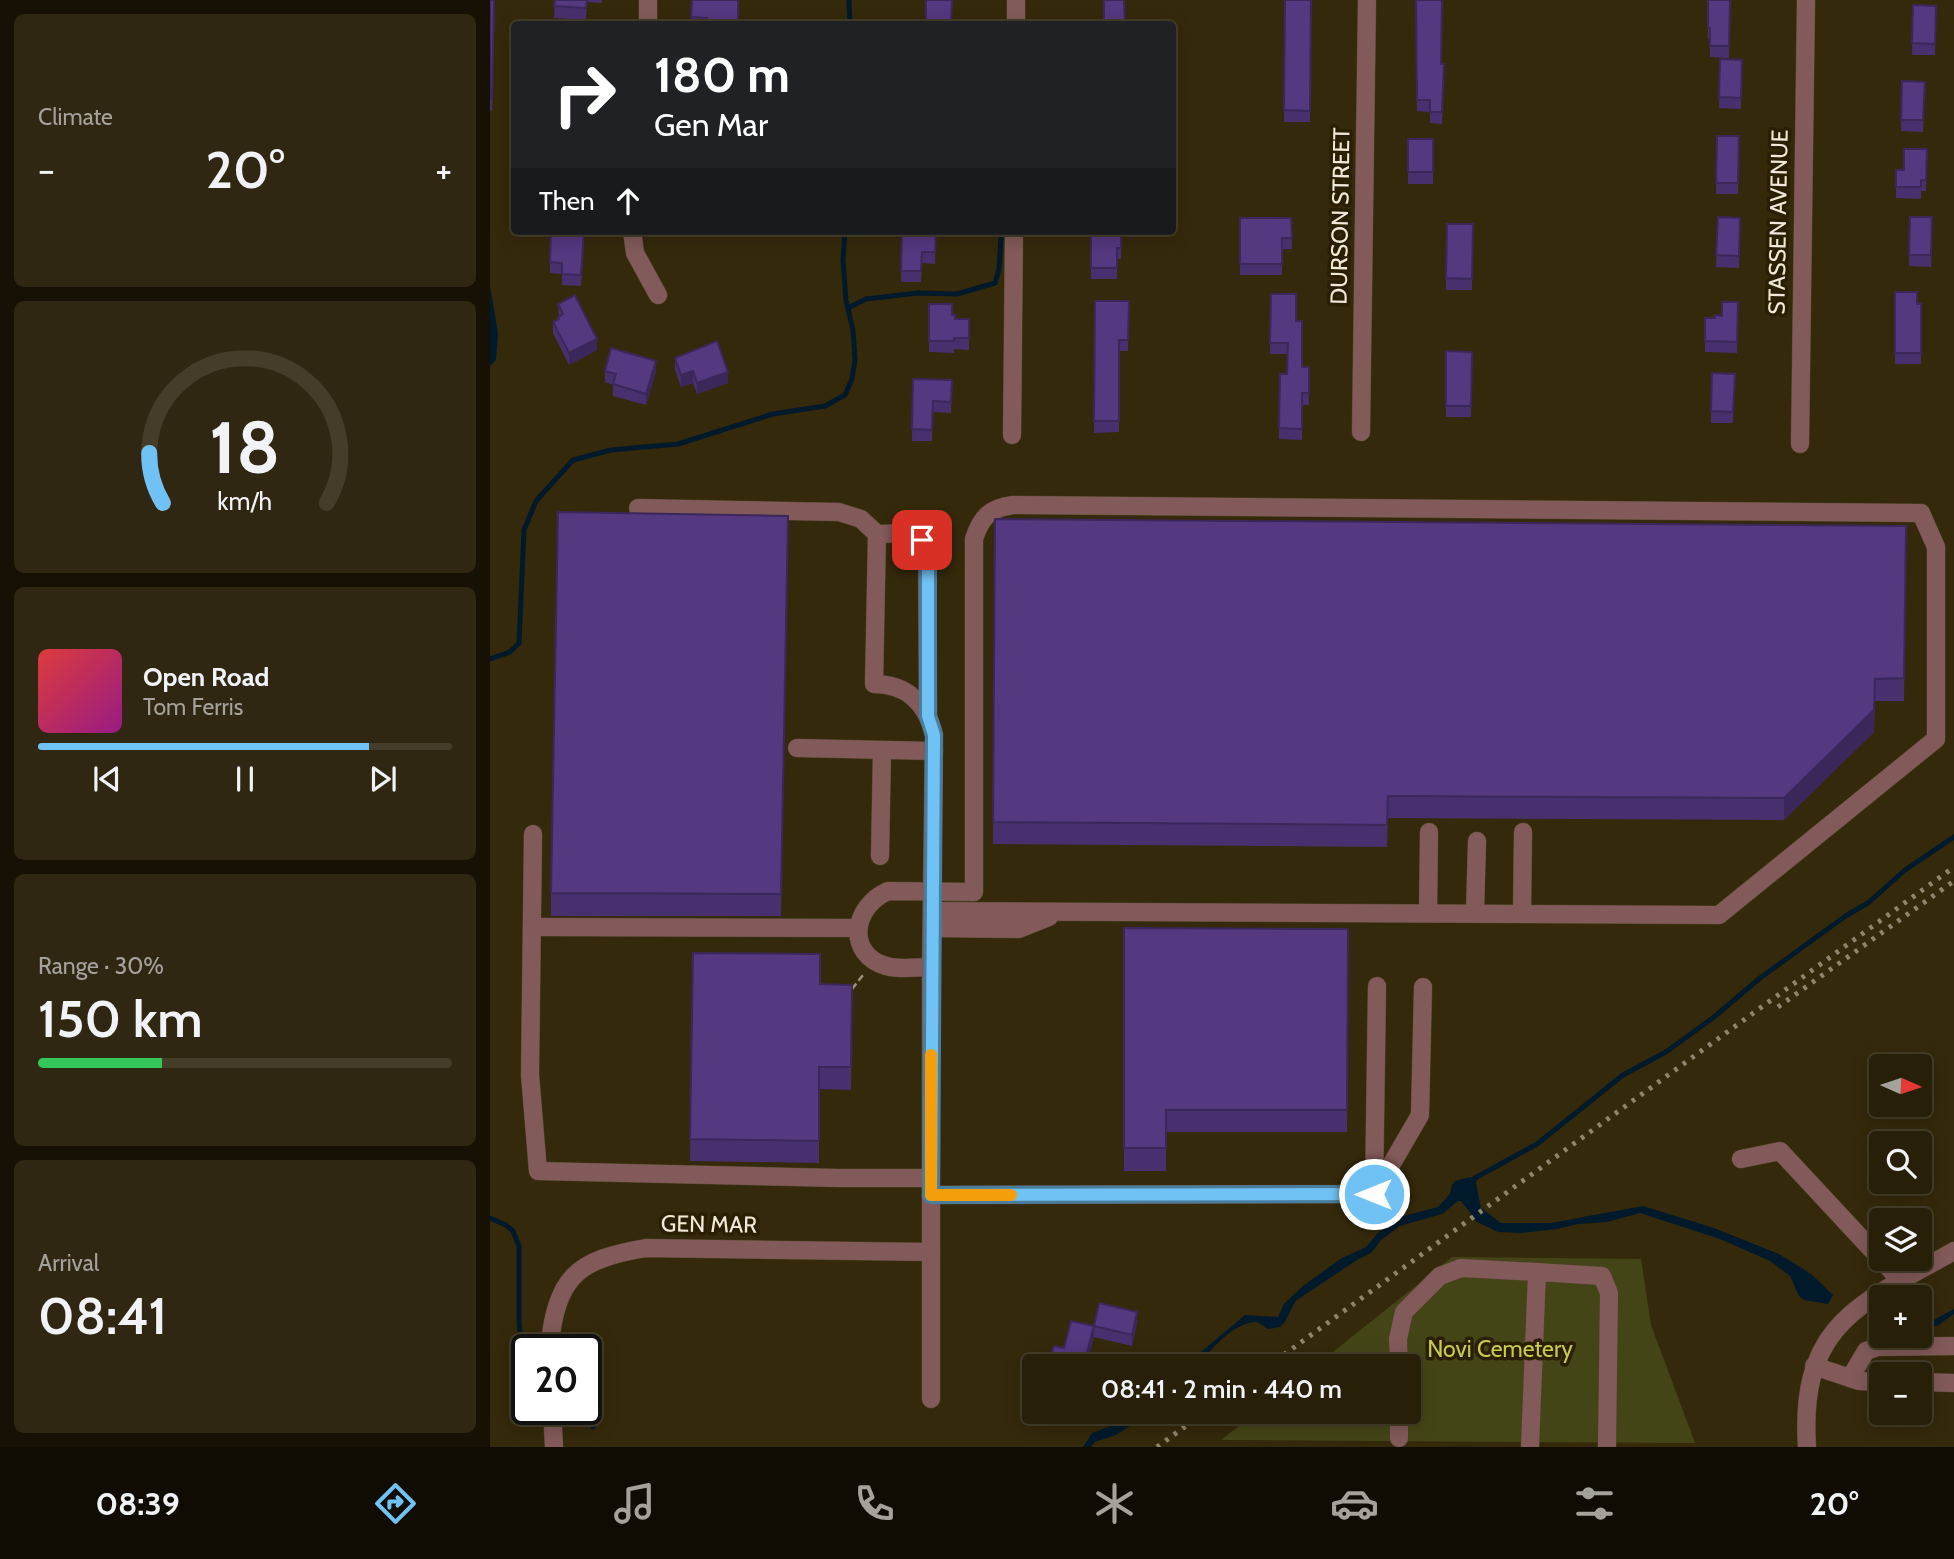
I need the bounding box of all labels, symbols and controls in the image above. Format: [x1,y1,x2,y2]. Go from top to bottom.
text: 180 m [654,45,790,104]
icon: right [539,49,630,140]
text: Climate [38,103,113,131]
text: Gen Mar [654,105,768,144]
street label: DURSON STREET [1324,127,1356,305]
street label: STASSEN AVENUE [1762,129,1794,315]
text: 20° [205,138,285,201]
text: − [38,146,55,193]
text: + [435,146,452,193]
icon: ahead [609,182,647,220]
text: Then [539,185,595,217]
text: 18 [210,403,280,491]
text: km/h [218,486,272,516]
pin [892,510,952,570]
icon: arrive [903,521,941,559]
text: Open Road [143,661,269,693]
text: Tom Ferris [143,693,243,721]
icon: previous [88,760,126,798]
icon: pause [226,760,264,798]
icon: next [364,760,402,798]
text: Range · 30% [38,952,164,980]
text: 150 km [38,987,203,1050]
north arrow [1869,1054,1932,1116]
map controls [1869,1054,1932,1425]
button: search [1869,1131,1932,1194]
position arrow [1337,1157,1411,1231]
button: layers [1869,1208,1932,1271]
street label: GEN MAR [661,1209,758,1239]
text: Arrival [38,1249,99,1277]
text: 08:41 [38,1284,167,1347]
button: + [1869,1285,1932,1348]
speed limit sign: 20 [511,1334,602,1425]
park label: Novi Cemetery [1427,1335,1573,1363]
button: − [1869,1362,1932,1425]
text: 08:41 · 2 min · 440 m [1101,1373,1342,1405]
icon: directions [371,1479,420,1528]
icon: music [610,1479,659,1528]
icon: phone [850,1479,899,1528]
icon: climate [1090,1479,1139,1528]
icon: car [1330,1479,1379,1528]
icon: filters [1570,1479,1619,1528]
text: 08:39 [95,1484,180,1523]
text: 20° [1810,1484,1858,1523]

